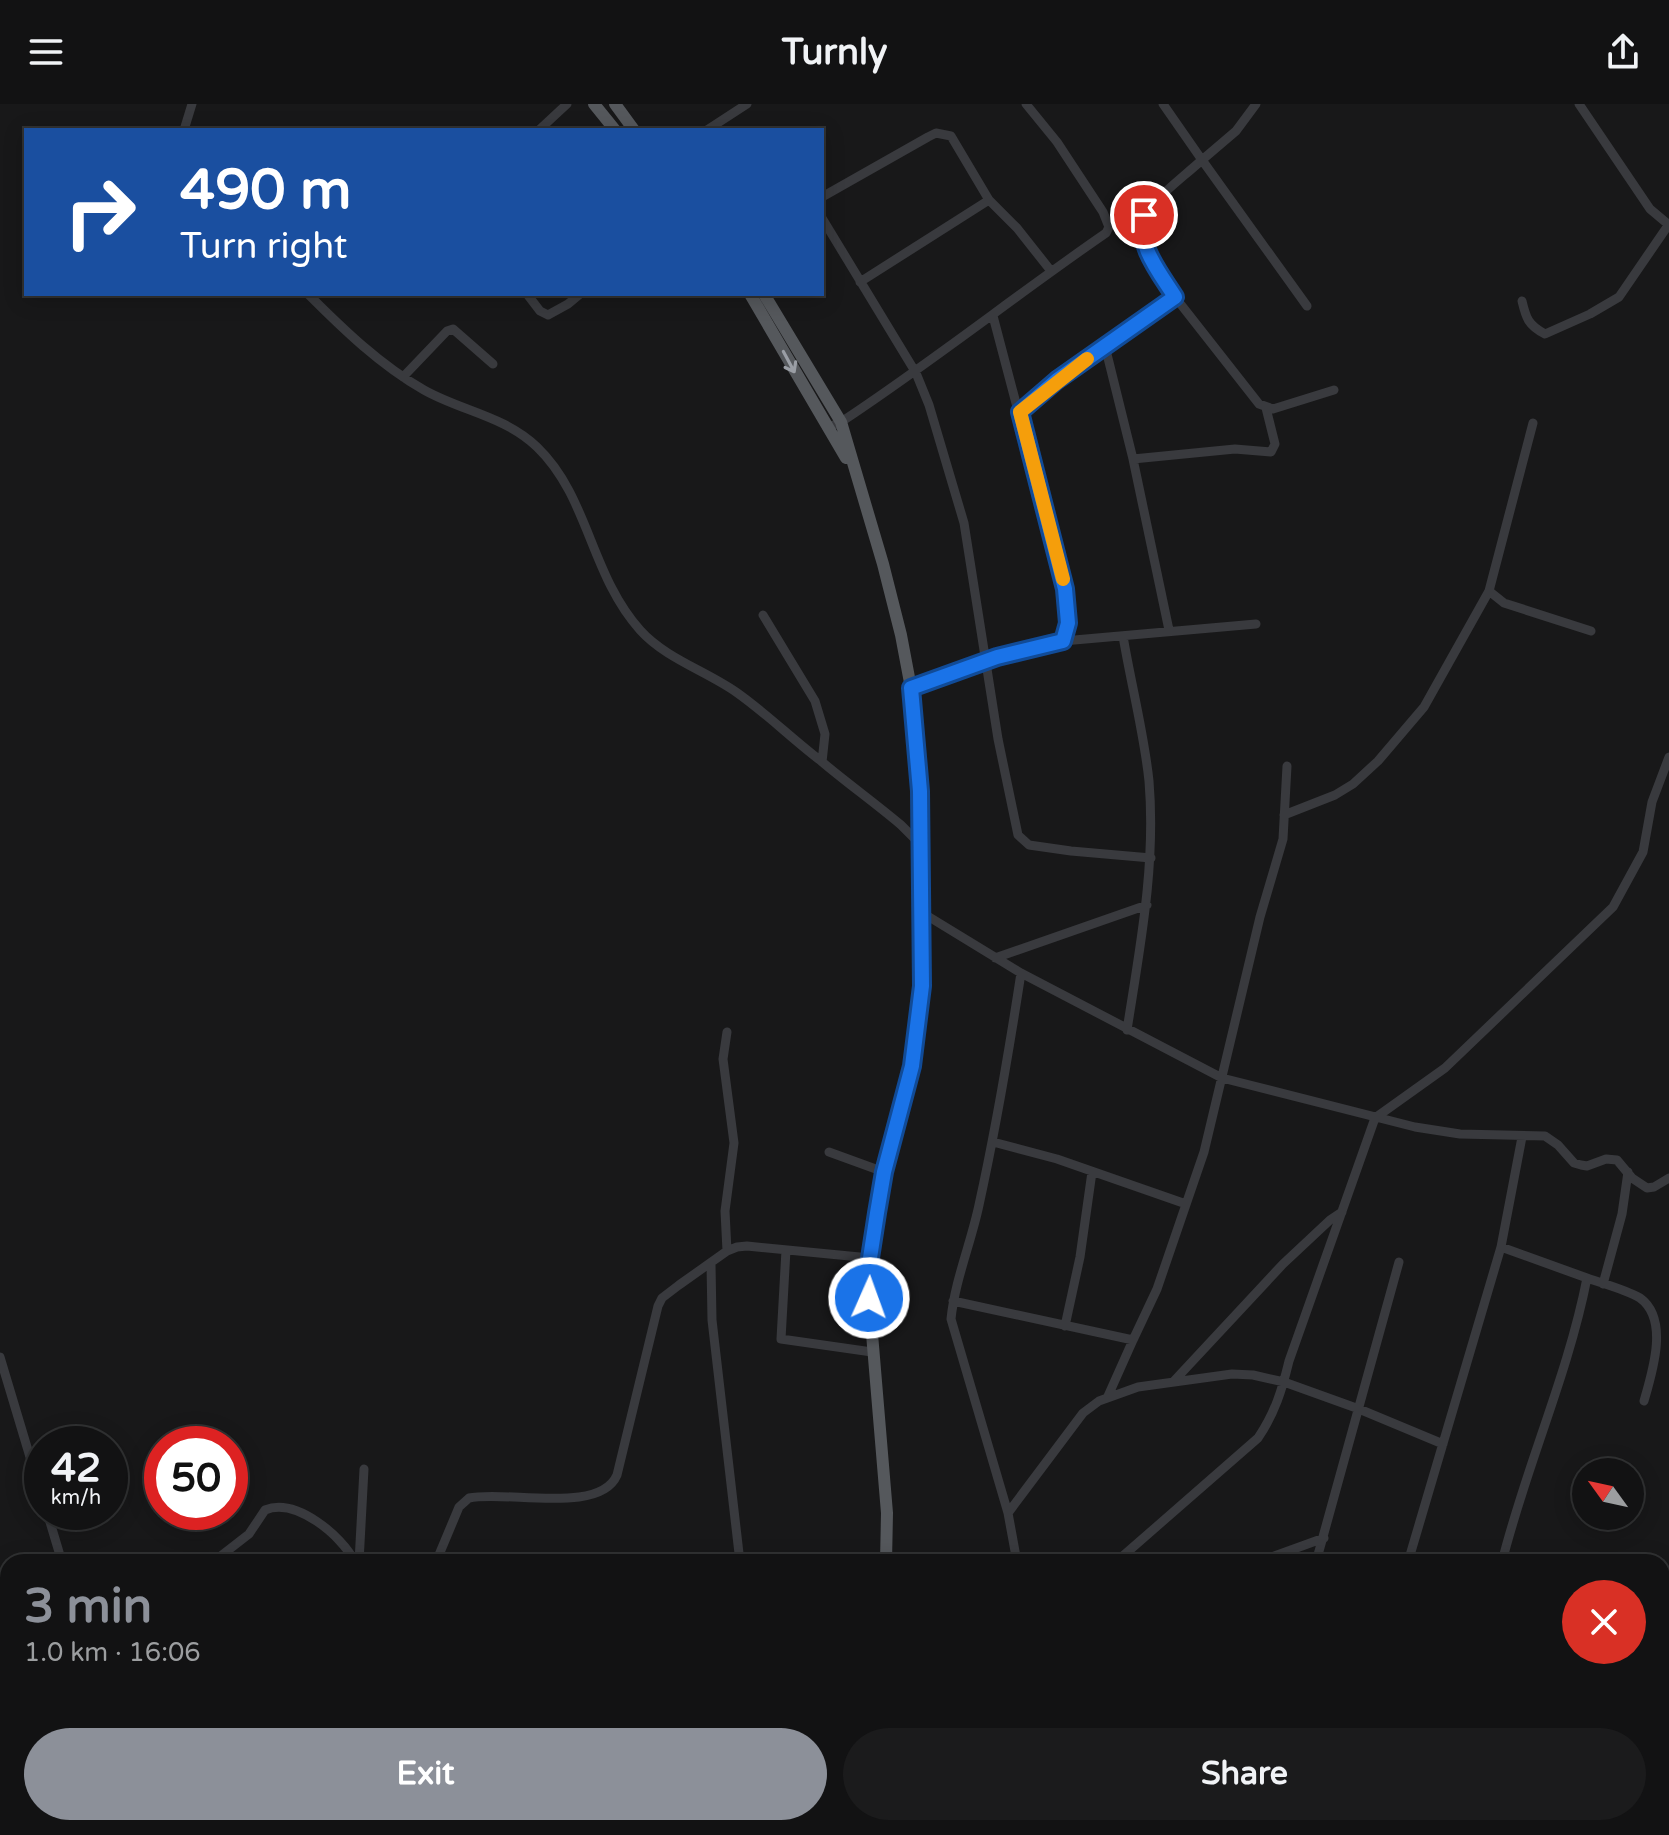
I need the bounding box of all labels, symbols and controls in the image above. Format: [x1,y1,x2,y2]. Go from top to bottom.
icon: menu [24,30,68,74]
icon: share [1601,30,1645,74]
text: Turnly [782,31,887,74]
text: 490 m [180,157,351,224]
icon: right [48,160,152,264]
pin [1110,181,1178,249]
icon: arrive [1122,193,1166,237]
text: Turn right [180,225,347,268]
one-way arrow [781,349,797,373]
position arrow [827,1256,911,1340]
speed limit sign: 50 [144,1426,248,1530]
text: 42 [51,1444,101,1492]
north arrow [1572,1458,1644,1530]
map controls [1572,1458,1644,1530]
text: km/h [51,1486,101,1510]
text: 3 min [24,1578,152,1636]
button: close [1562,1580,1646,1664]
text: 1.0 km · 16:06 [24,1637,201,1668]
button: Exit [24,1728,827,1820]
button: Share [843,1728,1646,1820]

